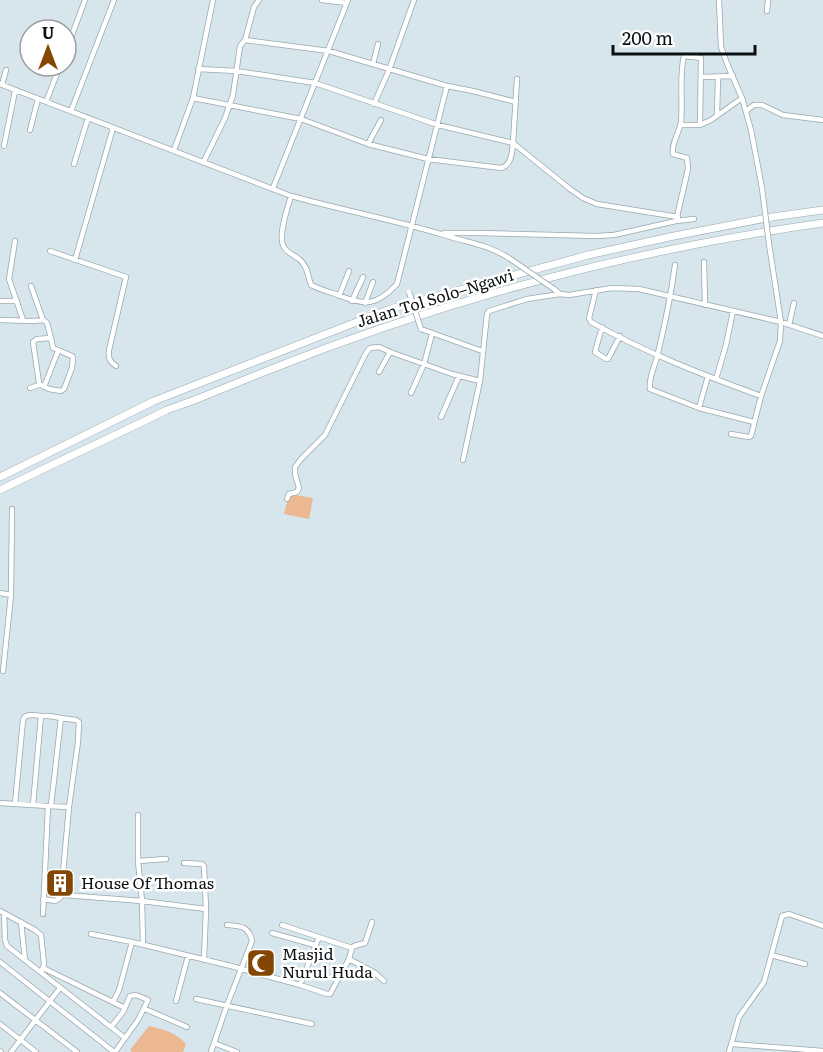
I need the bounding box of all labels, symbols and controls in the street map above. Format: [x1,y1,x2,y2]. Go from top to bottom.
north arrow [18,18,78,78]
scale bar [613,18,756,56]
text: U [42,20,55,44]
text: 200 m [622,24,673,51]
street label: Jalan Tol Solo–Ngawi [353,262,516,332]
building icon: House Of Thomas [44,867,76,899]
place label: House Of Thomas [81,870,214,894]
place label: Masjid Nurul Huda [282,941,373,983]
mosque icon: Masjid Nurul Huda [245,947,277,979]

